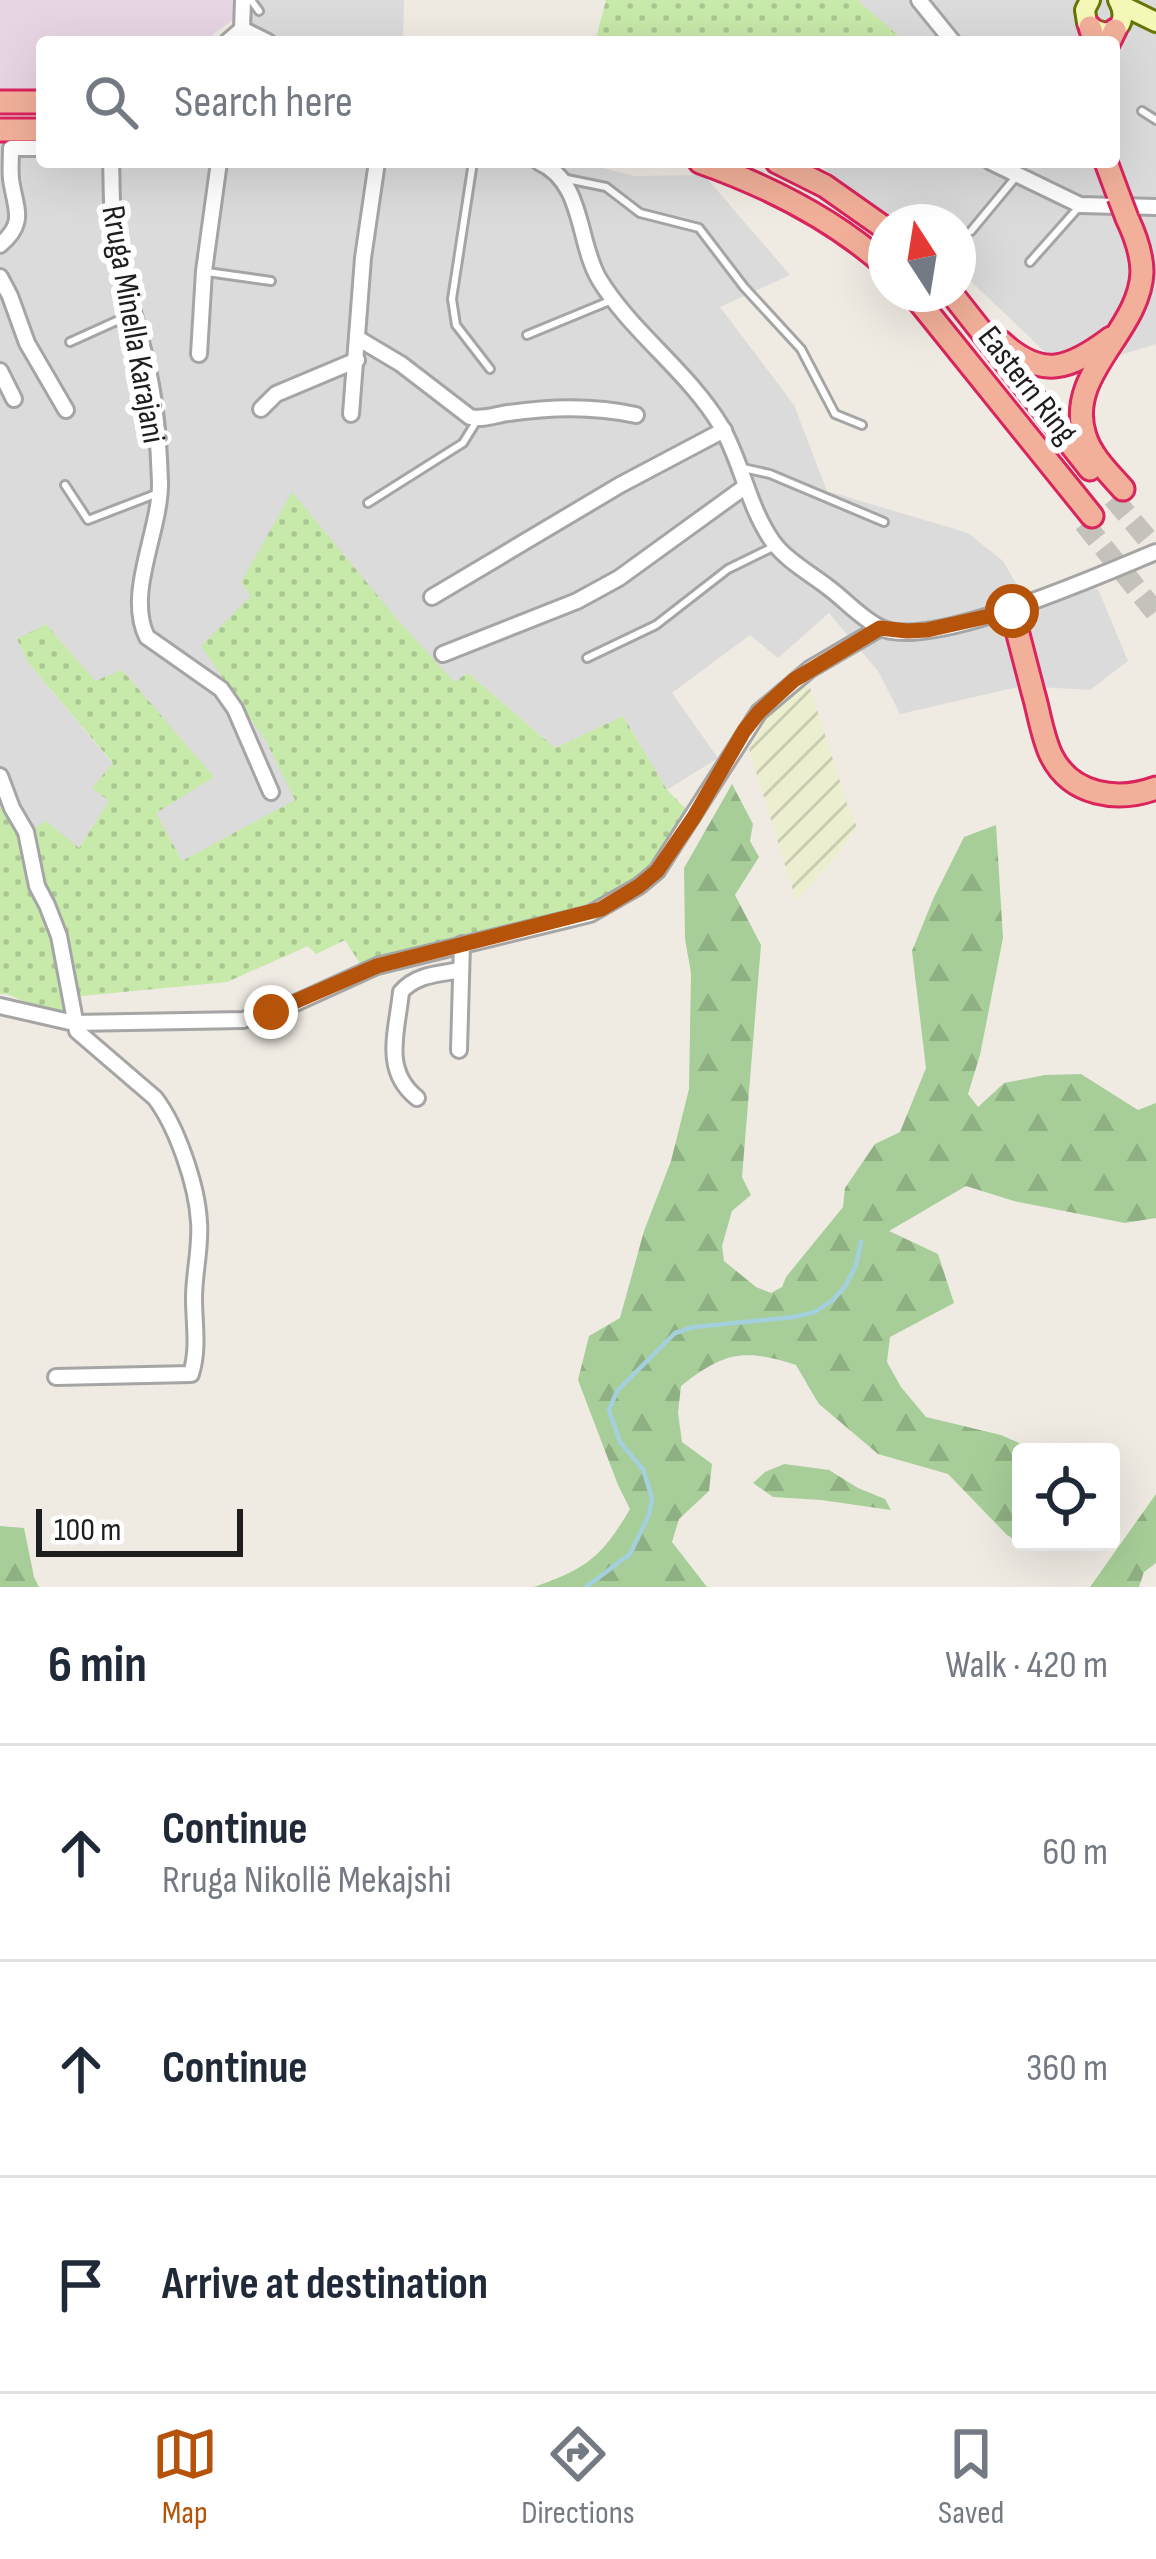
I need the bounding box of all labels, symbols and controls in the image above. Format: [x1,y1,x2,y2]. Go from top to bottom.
search box [36,36,1120,168]
icon: search [78,69,144,135]
text: Search here [174,75,353,130]
street label: Rruga Minella Karajani [92,202,174,446]
north arrow [868,204,976,312]
street label: Eastern Ring [969,318,1086,452]
route start [985,584,1039,638]
route end [244,985,298,1039]
map controls [1012,1443,1120,1551]
button: locate [1012,1443,1120,1551]
scale bar [36,1503,243,1556]
text: 100 m [54,1510,121,1550]
text: 6 min [48,1635,147,1696]
text: Walk · 420 m [945,1642,1108,1689]
text: Continue [162,1802,308,1857]
icon: ahead [48,1820,114,1886]
text: 60 m [1042,1829,1108,1876]
text: Rruga Nikollë Mekajshi [162,1857,451,1904]
icon: ahead [48,2036,114,2102]
text: Continue [162,2041,308,2096]
text: 360 m [1026,2045,1108,2092]
icon: arrive [48,2252,114,2318]
text: Arrive at destination [162,2257,488,2312]
tab: Map [152,2421,218,2533]
tab: Directions [521,2421,635,2533]
tab: Saved [938,2421,1004,2533]

